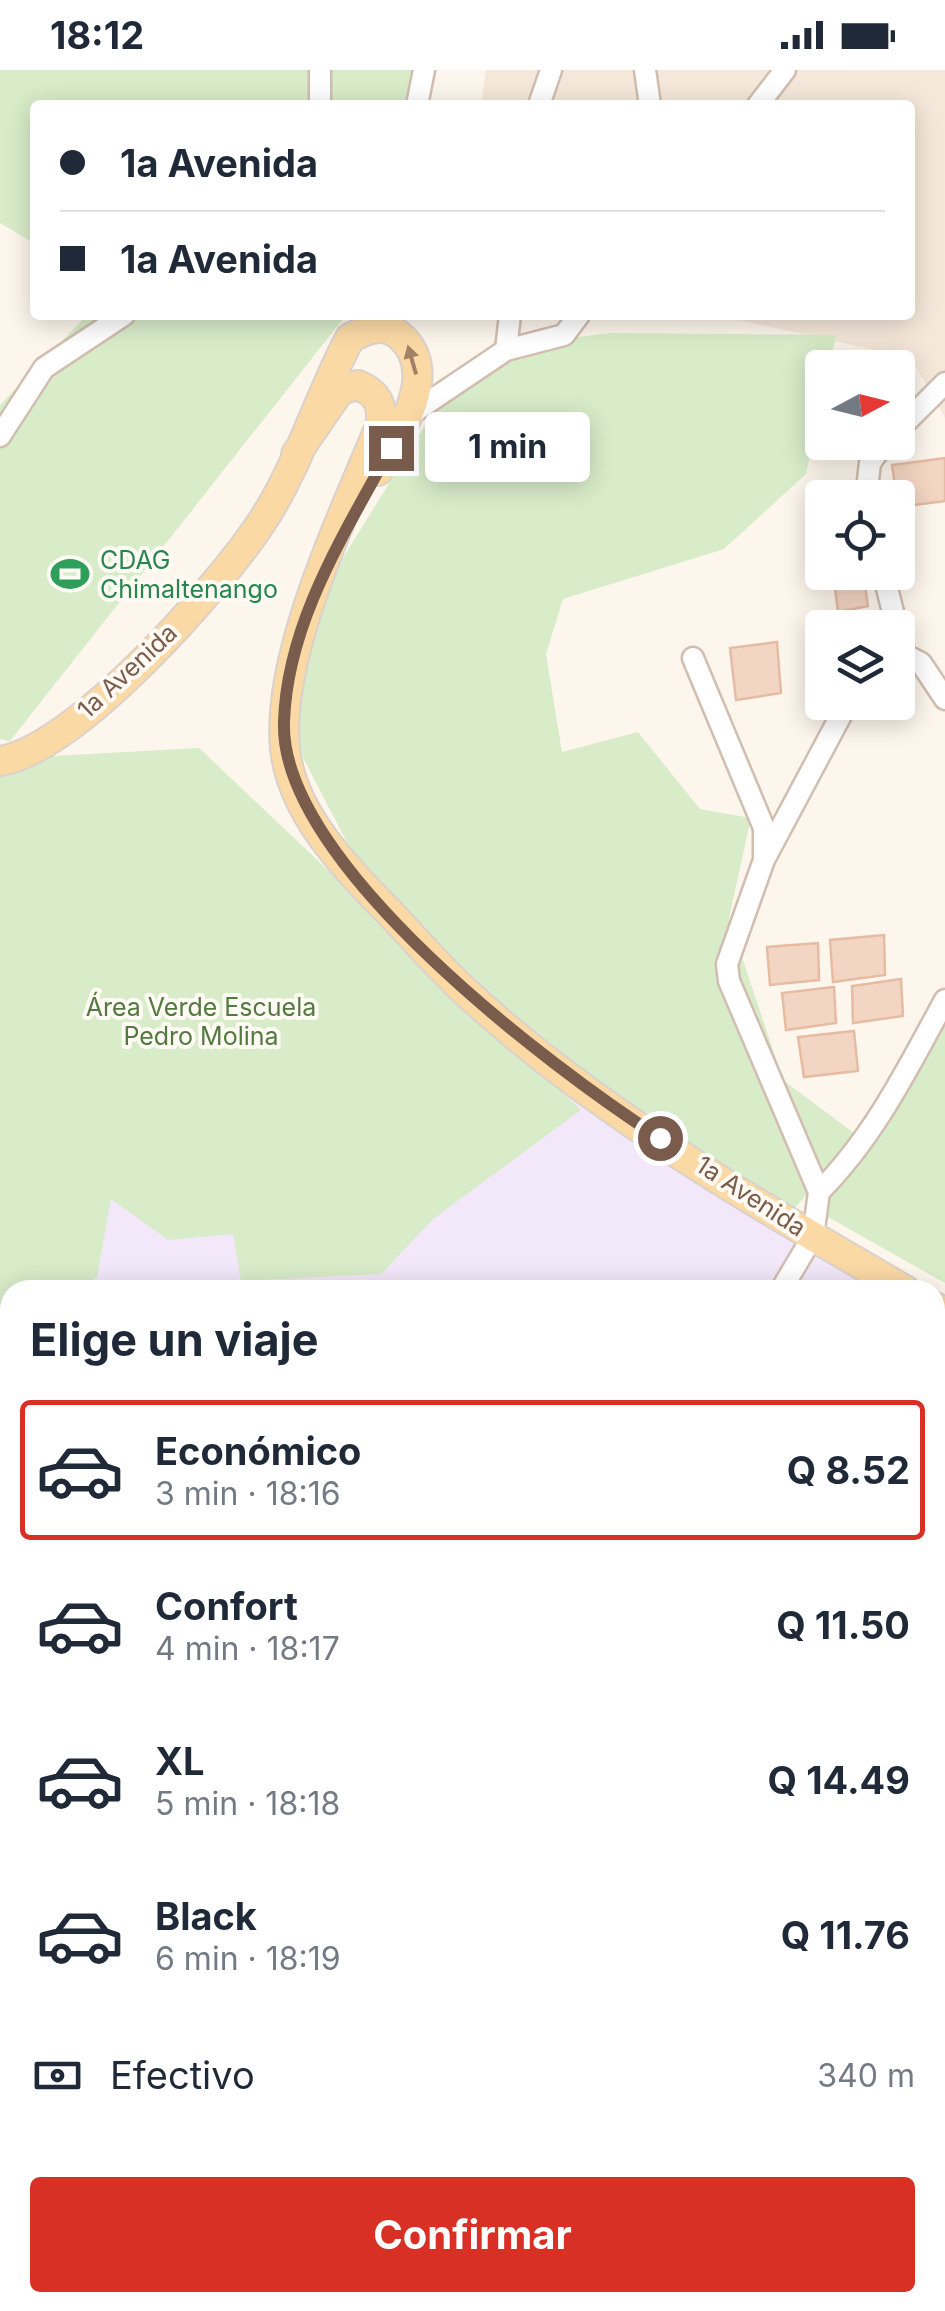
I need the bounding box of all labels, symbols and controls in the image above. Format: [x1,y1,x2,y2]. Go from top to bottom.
text: 18:12 [50,12,144,58]
text: 1a Avenida [120,140,318,186]
text: 1a Avenida [120,236,318,282]
one-way arrow [404,345,420,376]
north arrow [805,350,915,460]
map controls [805,350,915,720]
callout: 1 min [426,413,591,483]
route end [369,426,414,471]
text: 1 min [468,427,547,466]
button: locate [805,480,915,590]
place label: CDAG Chimaltenango [100,545,278,604]
sports icon: CDAG Chimaltenango [49,553,91,595]
button: layers [805,610,915,720]
street label: 1a Avenida [71,617,183,725]
park label: Área Verde Escuela Pedro Molina [86,991,316,1051]
route start [638,1116,683,1161]
street label: 1a Avenida [690,1149,812,1243]
text: Elige un viaje [30,1312,319,1367]
icon: car [35,1425,125,1515]
text: Económico [155,1428,361,1474]
text: Q 8.52 [787,1447,910,1493]
text: 3 min · 18:16 [155,1474,341,1513]
icon: car [35,1580,125,1670]
text: Confort [155,1583,298,1629]
text: Q 11.50 [776,1602,910,1648]
text: 4 min · 18:17 [155,1629,340,1668]
icon: car [35,1735,125,1825]
text: XL [155,1738,205,1784]
text: Q 14.49 [768,1757,910,1803]
text: 5 min · 18:18 [155,1784,340,1823]
icon: car [35,1890,125,1980]
text: Black [155,1893,257,1939]
text: Q 11.76 [781,1912,910,1958]
text: 6 min · 18:19 [155,1939,341,1978]
icon: cash [30,2048,85,2103]
text: Efectivo [110,2052,255,2098]
text: 340 m [817,2056,915,2095]
button: Confirmar [30,2177,915,2292]

